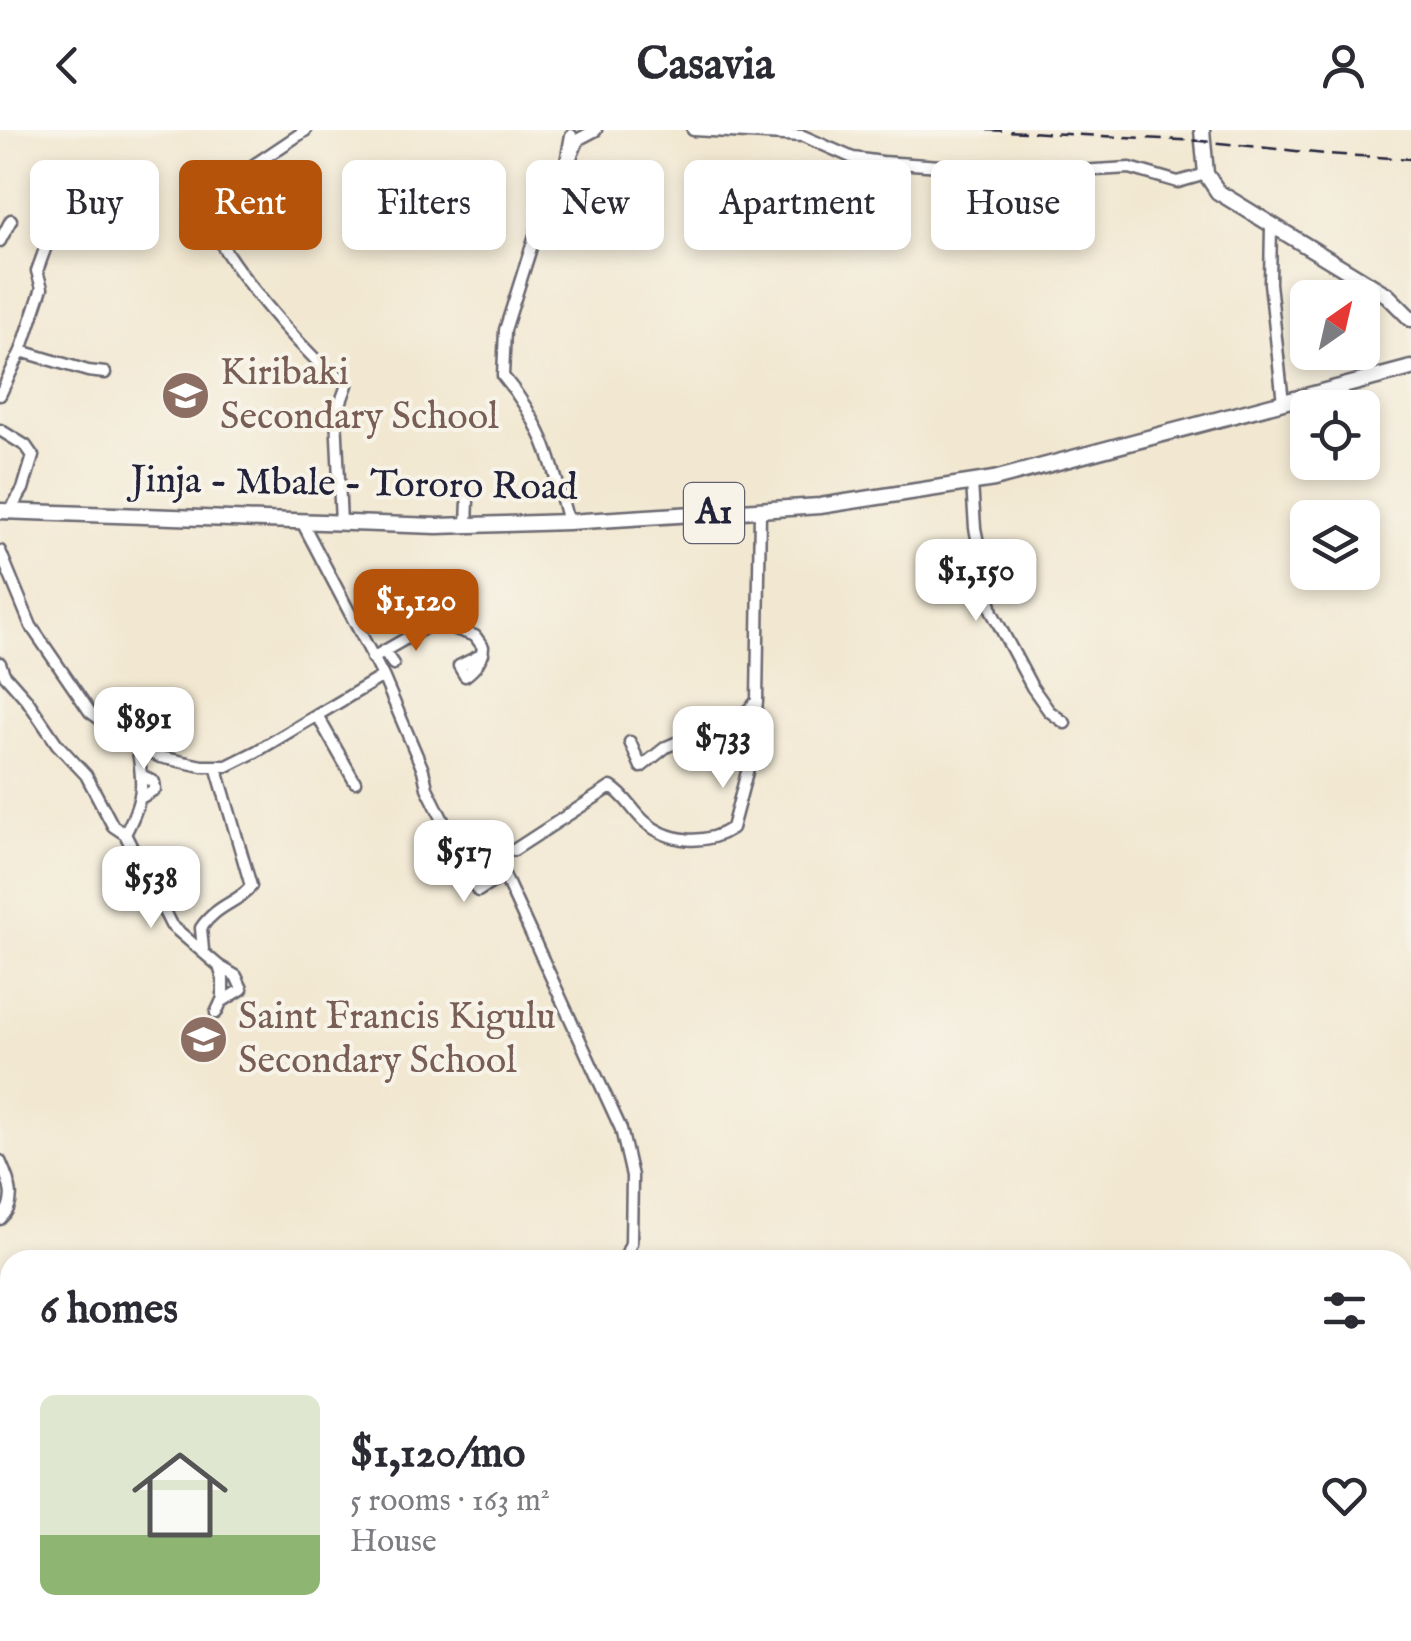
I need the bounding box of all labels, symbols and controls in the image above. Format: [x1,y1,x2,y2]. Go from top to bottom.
text: Casavia [637,37,774,94]
icon: back [40,38,95,93]
icon: person [1316,38,1371,93]
chip: Buy [30,160,159,250]
chip: Rent [179,160,322,250]
chip: Filters [342,160,506,250]
chip: New [526,160,664,250]
chip: Apartment [684,160,911,250]
chip: House [931,160,1095,250]
north arrow [1290,280,1380,370]
map controls [1290,280,1380,590]
place label: Kiribaki Secondary School [220,350,499,442]
school or university icon: Kiribaki Secondary School [159,370,211,422]
button: locate [1290,390,1380,480]
street label: Jinja - Mbale - Tororo Road [126,457,579,513]
road number: A1 [684,483,744,543]
button: layers [1290,500,1380,590]
pin: $1,150 [895,539,1057,624]
text: $1,150 [937,551,1015,592]
pin: $1,120 [335,569,497,654]
text: $1,120 [376,581,456,622]
pin: $891 [85,687,203,772]
text: $891 [116,699,172,740]
pin: $733 [664,706,782,791]
text: $733 [695,718,751,759]
pin: $517 [405,820,523,905]
text: $517 [436,832,492,873]
pin: $538 [92,846,210,931]
text: $538 [124,858,178,899]
place label: Saint Francis Kigulu Secondary School [238,994,556,1086]
school or university icon: Saint Francis Kigulu Secondary School [177,1014,229,1066]
icon: filters [1317,1283,1372,1338]
text: 6 homes [40,1284,178,1337]
text: $1,120/mo [350,1428,525,1481]
icon: home [120,1435,240,1555]
icon: heart [1317,1468,1372,1523]
text: 5 rooms · 163 m² [350,1481,550,1522]
text: House [350,1522,437,1563]

